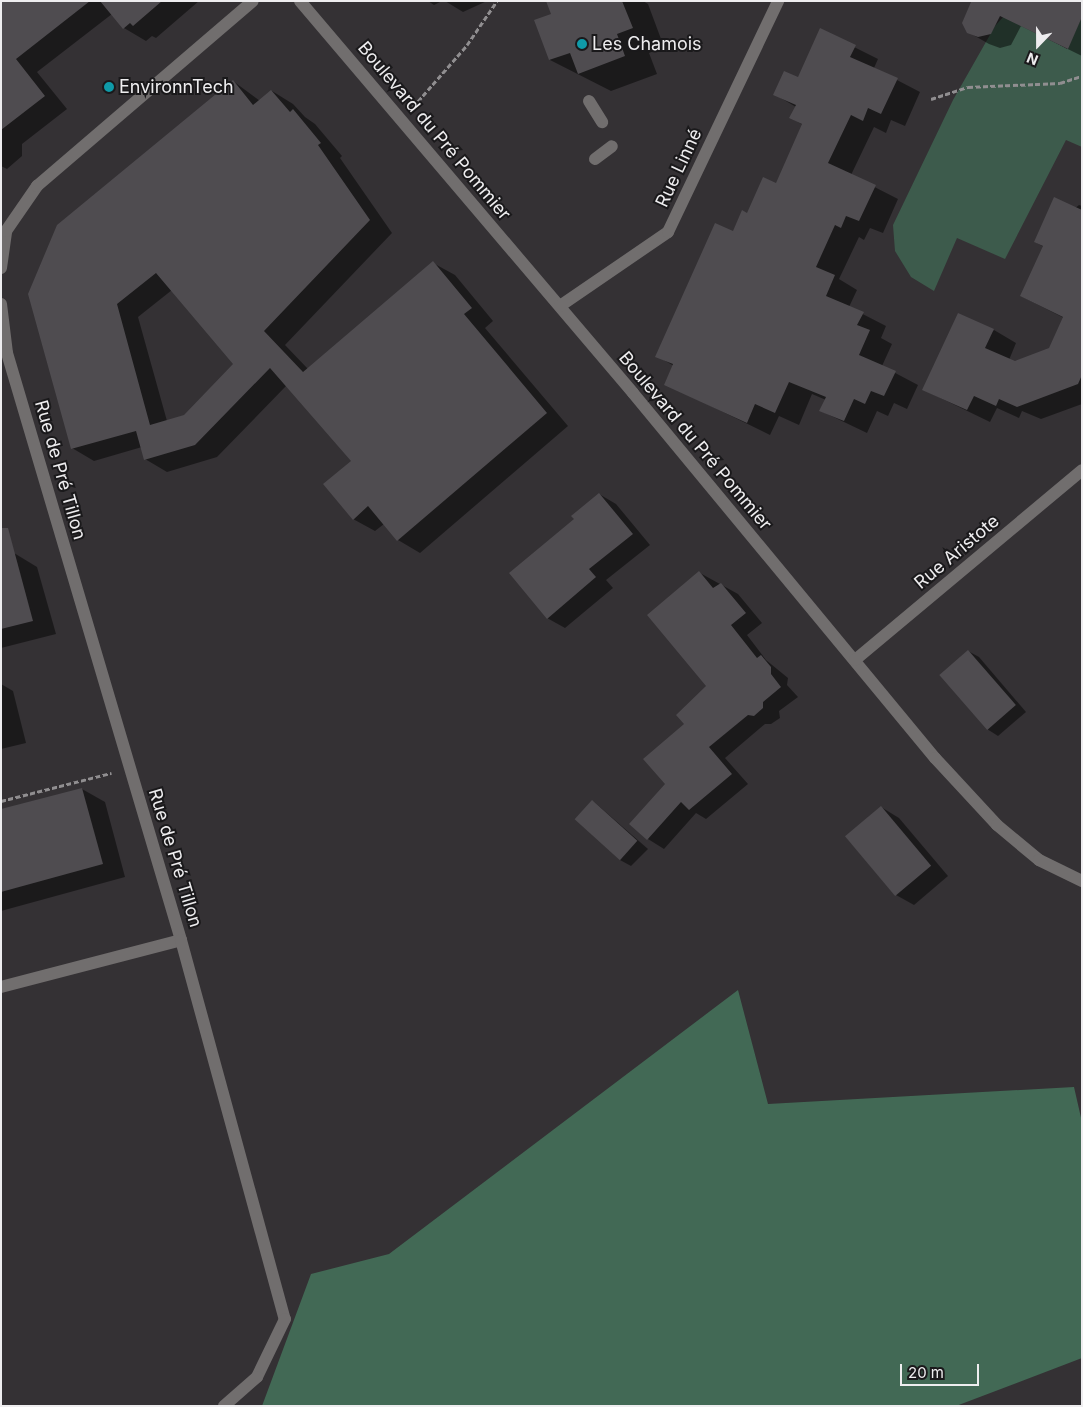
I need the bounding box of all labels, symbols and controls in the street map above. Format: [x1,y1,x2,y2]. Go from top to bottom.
north arrow [1013,20,1063,70]
place label: Les Chamois [592,33,702,55]
street label: Boulevard du Pré Pommier [353,37,515,225]
marker: Les Chamois [576,38,588,50]
text: N [1024,49,1040,69]
place label: EnvironnTech [119,76,234,98]
marker: EnvironnTech [103,81,115,93]
street label: Rue Linné [651,125,707,211]
street label: Boulevard du Pré Pommier [614,347,776,535]
street label: Rue de Pré Tillon [30,398,90,542]
street label: Rue Aristote [910,510,1004,594]
street label: Rue de Pré Tillon [144,786,206,930]
scale bar [903,1354,982,1386]
text: 20 m [908,1363,944,1382]

